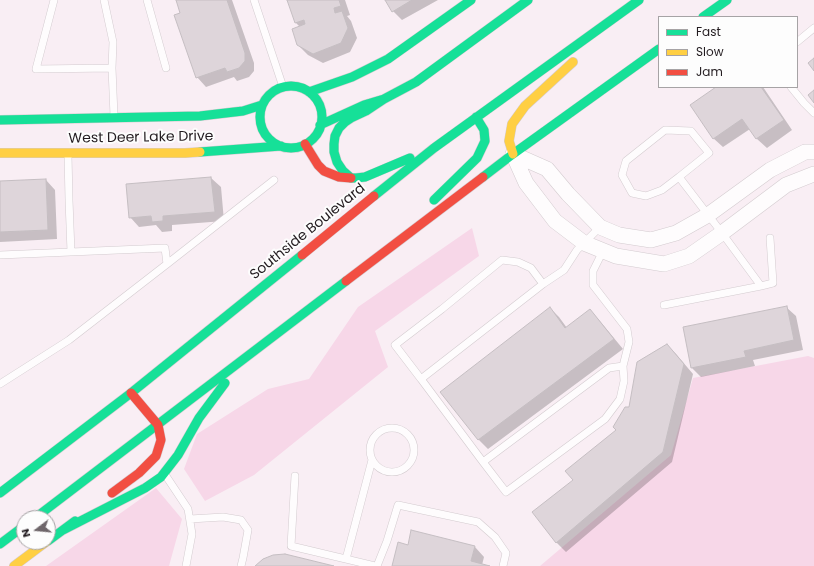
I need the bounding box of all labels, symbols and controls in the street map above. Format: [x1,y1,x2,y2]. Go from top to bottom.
legend [658,16,798,88]
text: Fast [696,23,721,40]
text: Slow [696,43,724,60]
text: Jam [696,63,723,80]
street label: West Deer Lake Drive [68,128,214,148]
street label: Southside Boulevard [247,180,369,284]
north arrow [16,510,56,550]
text: N [17,527,34,539]

